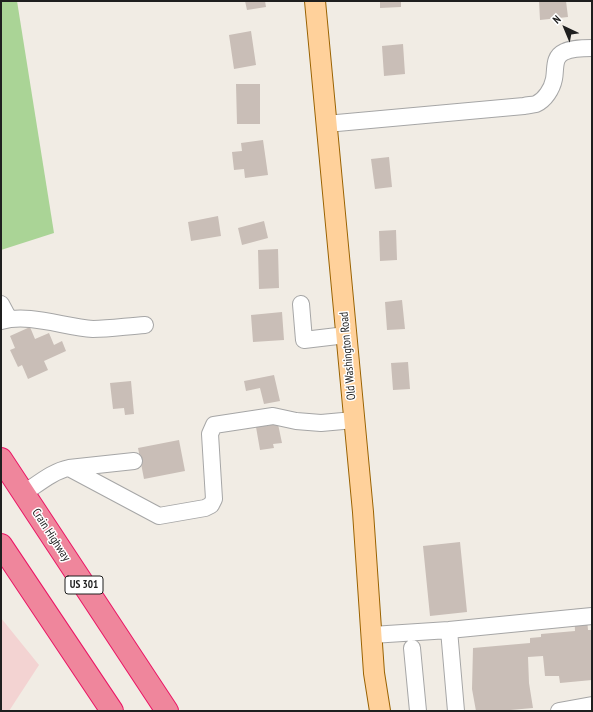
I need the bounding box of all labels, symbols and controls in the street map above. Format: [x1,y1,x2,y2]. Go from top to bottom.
north arrow [545,8,585,48]
text: N [550,12,564,26]
street label: Old Washington Road [337,311,359,401]
street label: Crain Highway [29,506,73,564]
road number: US 301 [65,576,103,594]

